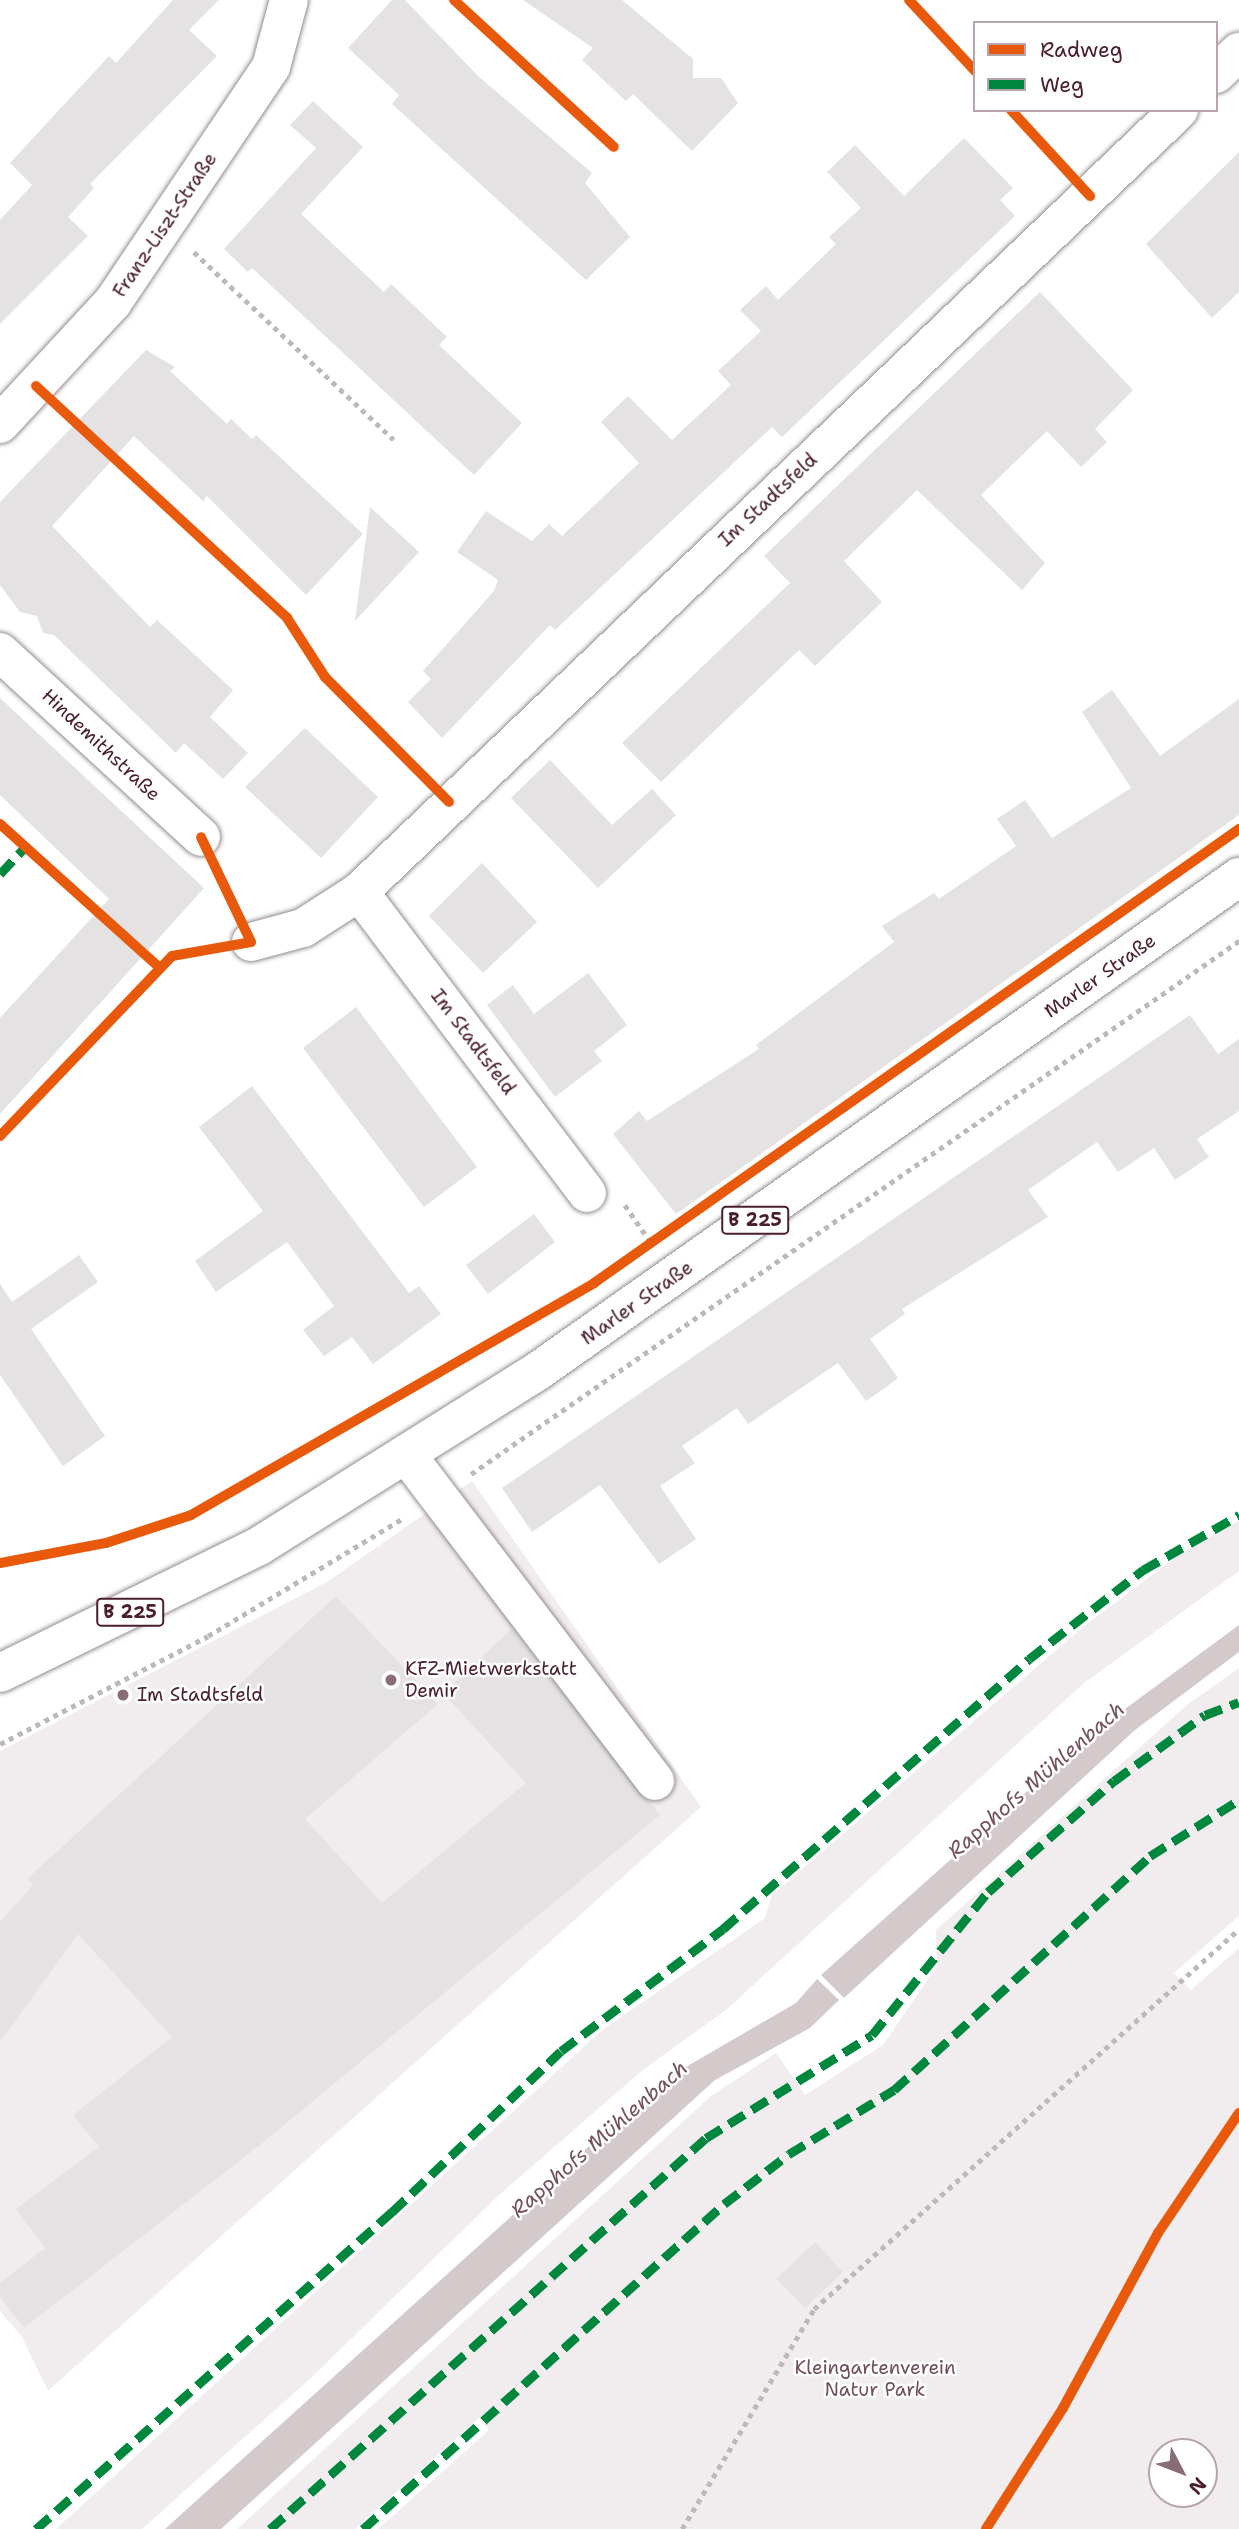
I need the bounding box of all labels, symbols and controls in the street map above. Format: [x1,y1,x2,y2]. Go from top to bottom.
legend [973,21,1218,112]
text: Radweg [1040,36,1123,64]
text: Weg [1040,71,1084,99]
street label: Franz-Liszt-Straße [108,148,222,302]
street label: Im Stadtsfeld [714,449,822,551]
street label: Hindemithstraße [37,684,165,806]
street label: Marler Straße [1040,929,1160,1023]
street label: Im Stadtsfeld [426,985,520,1099]
road number: B 225 [720,1205,790,1234]
street label: Marler Straße [577,1256,697,1350]
road number: B 225 [95,1597,165,1626]
place label: KFZ-Mietwerkstatt Demir [405,1658,577,1702]
marker: KFZ-Mietwerkstatt Demir [383,1672,399,1688]
place label: Im Stadtsfeld [137,1684,263,1706]
marker: Im Stadtsfeld [115,1687,131,1703]
water label: Rapphofs Mühlenbach [942,1696,1130,1864]
water label: Rapphofs Mühlenbach [505,2055,693,2223]
park label: Kleingartenverein Natur Park [794,2357,956,2401]
north arrow [1148,2438,1218,2508]
text: N [1183,2472,1212,2500]

